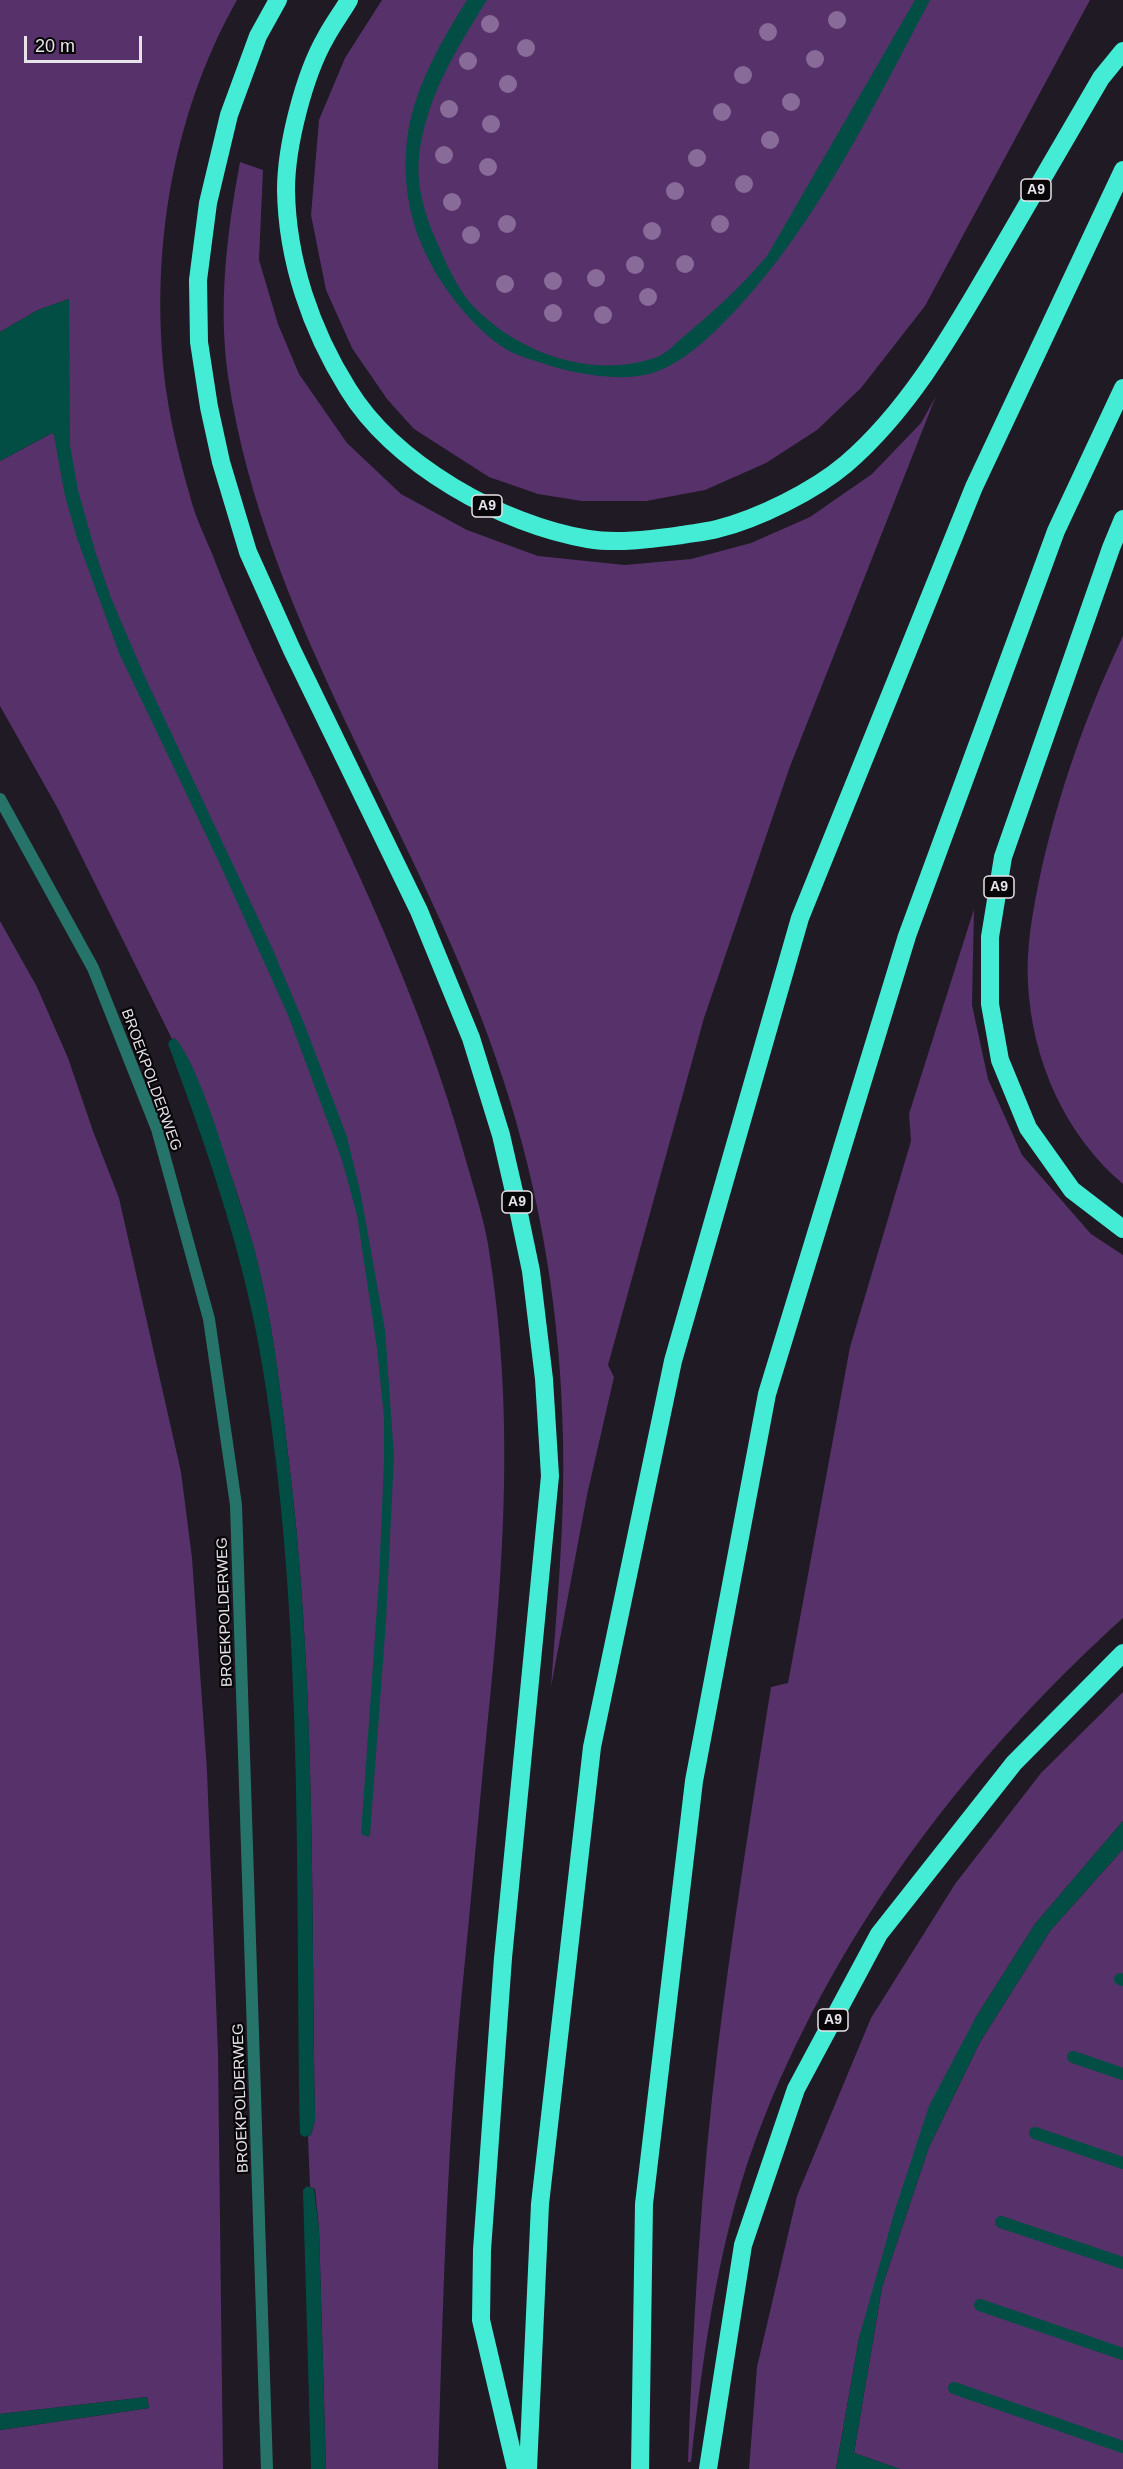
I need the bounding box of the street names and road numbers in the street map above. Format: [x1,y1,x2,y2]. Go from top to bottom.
road number: A9 [1021,179,1051,201]
road number: A9 [472,495,502,517]
road number: A9 [984,876,1014,898]
street label: BROEKPOLDERWEG [117,1007,185,1153]
road number: A9 [502,1191,532,1213]
street label: BROEKPOLDERWEG [213,1537,237,1687]
road number: A9 [818,2009,848,2031]
street label: BROEKPOLDERWEG [229,2023,253,2173]

